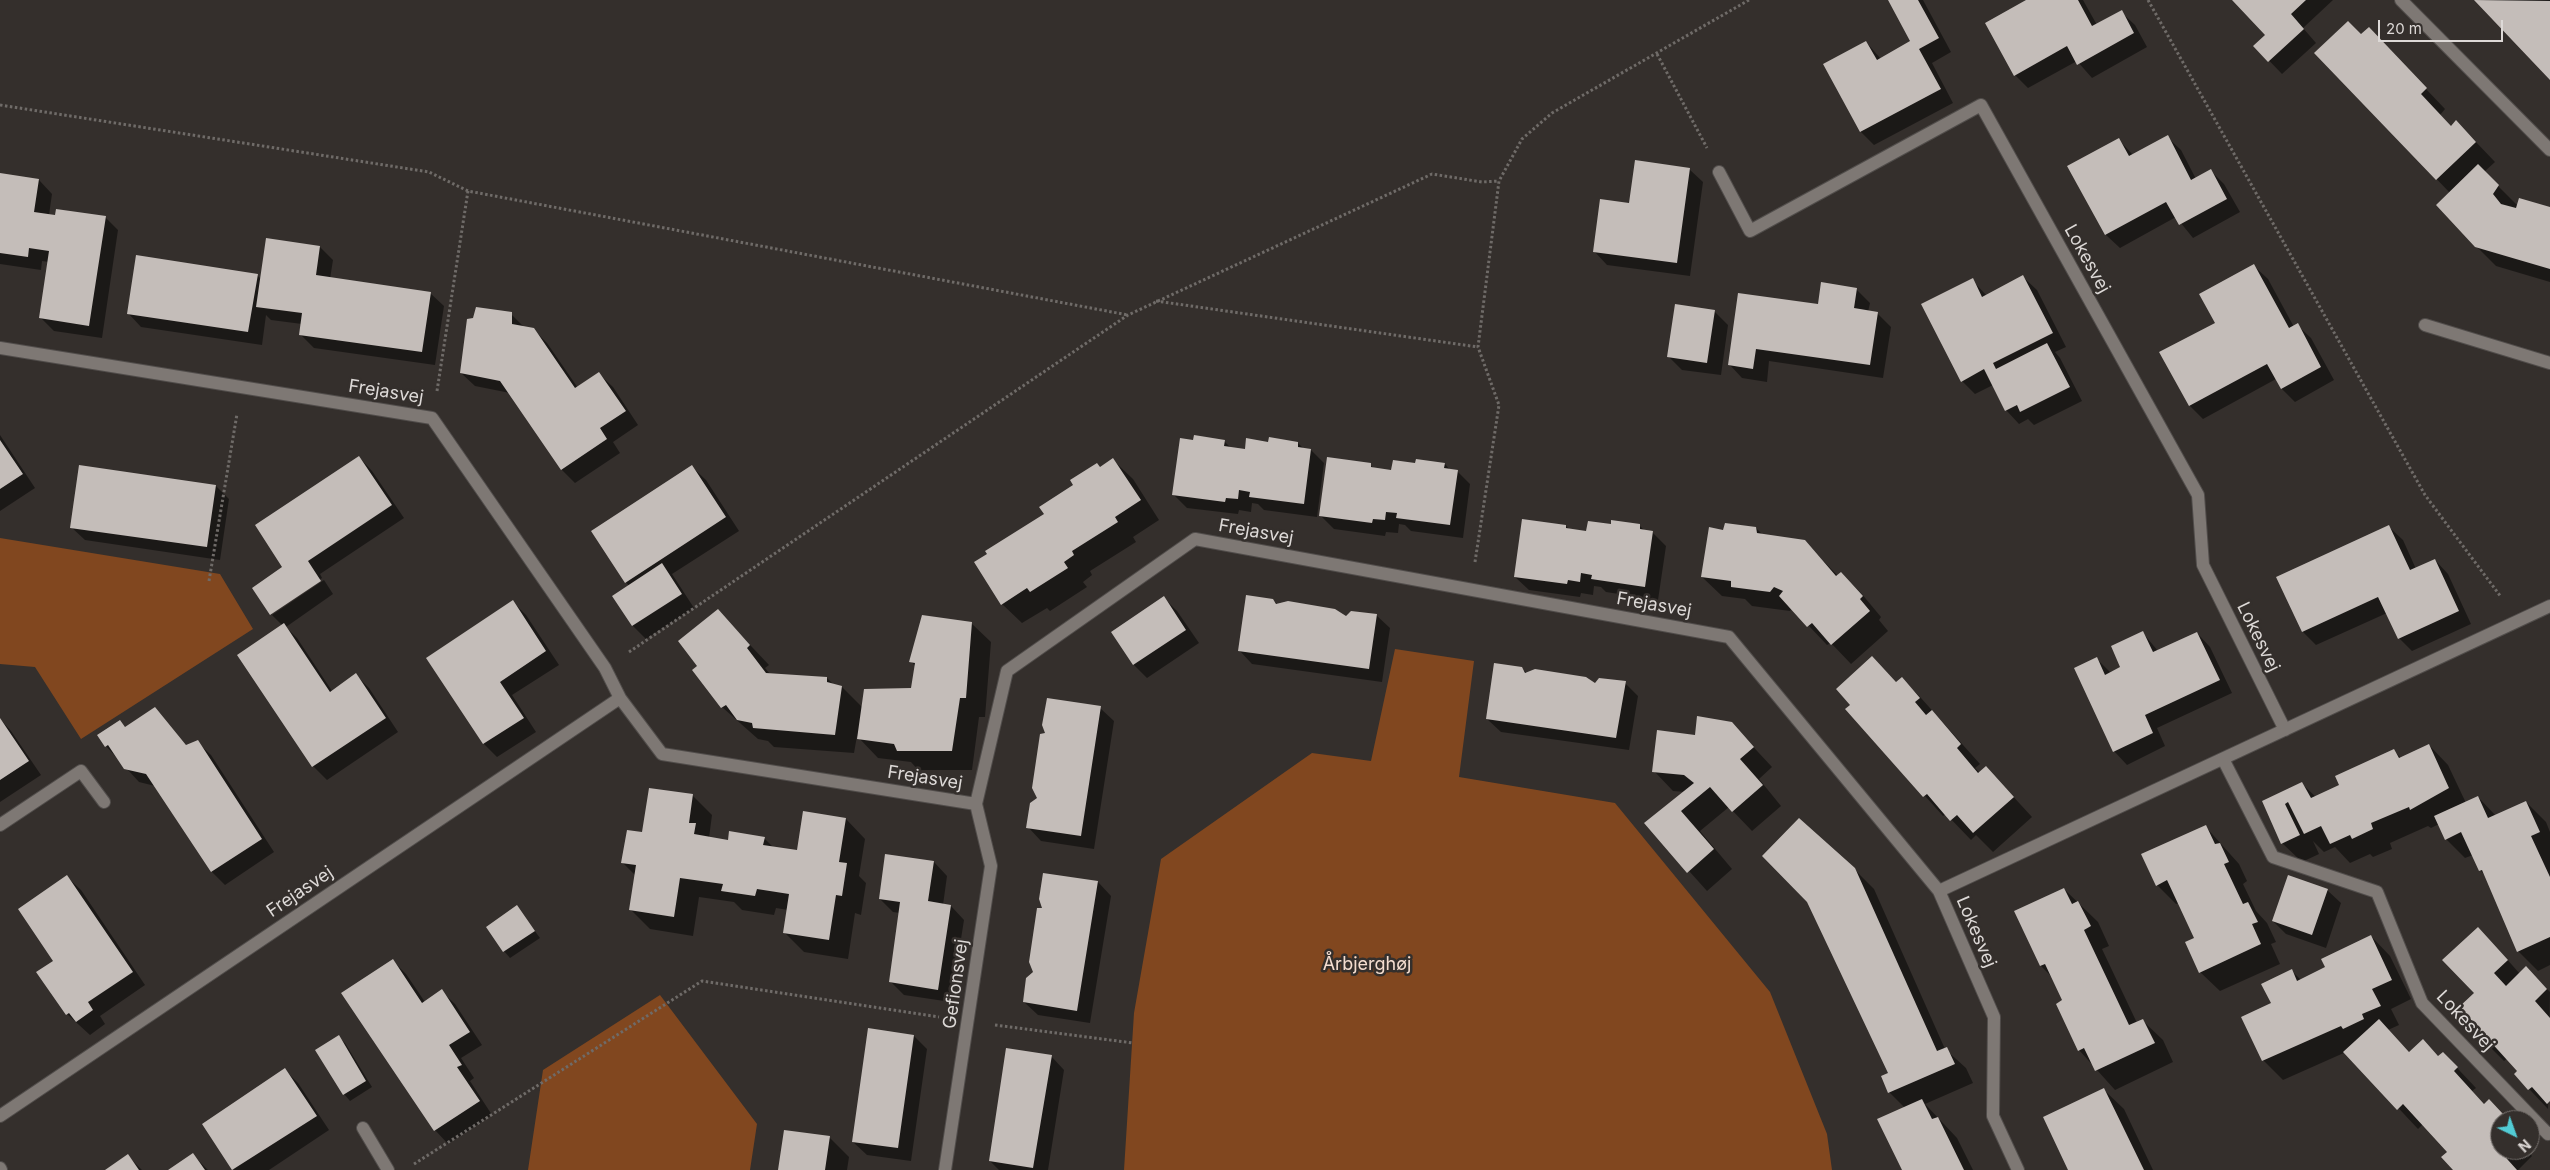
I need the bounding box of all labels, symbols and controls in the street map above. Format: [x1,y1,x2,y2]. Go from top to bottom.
scale bar [2380,10,2505,42]
text: 20 m [2386,19,2422,38]
street label: Lokesvej [2059,221,2115,297]
street label: Frejasvej [347,375,425,409]
street label: Frejasvej [1217,515,1295,549]
street label: Frejasvej [1615,588,1693,622]
street label: Lokesvej [2232,599,2284,675]
street label: Frejasvej [886,761,964,795]
street label: Frejasvej [263,862,337,922]
street label: Lokesvej [1951,893,2001,971]
street label: Gefionsvej [939,938,973,1030]
park label: Årbjerghøj [1323,954,1411,976]
street label: Lokesvej [2432,986,2498,1056]
north arrow [2490,1110,2540,1160]
text: N [2515,1136,2534,1156]

